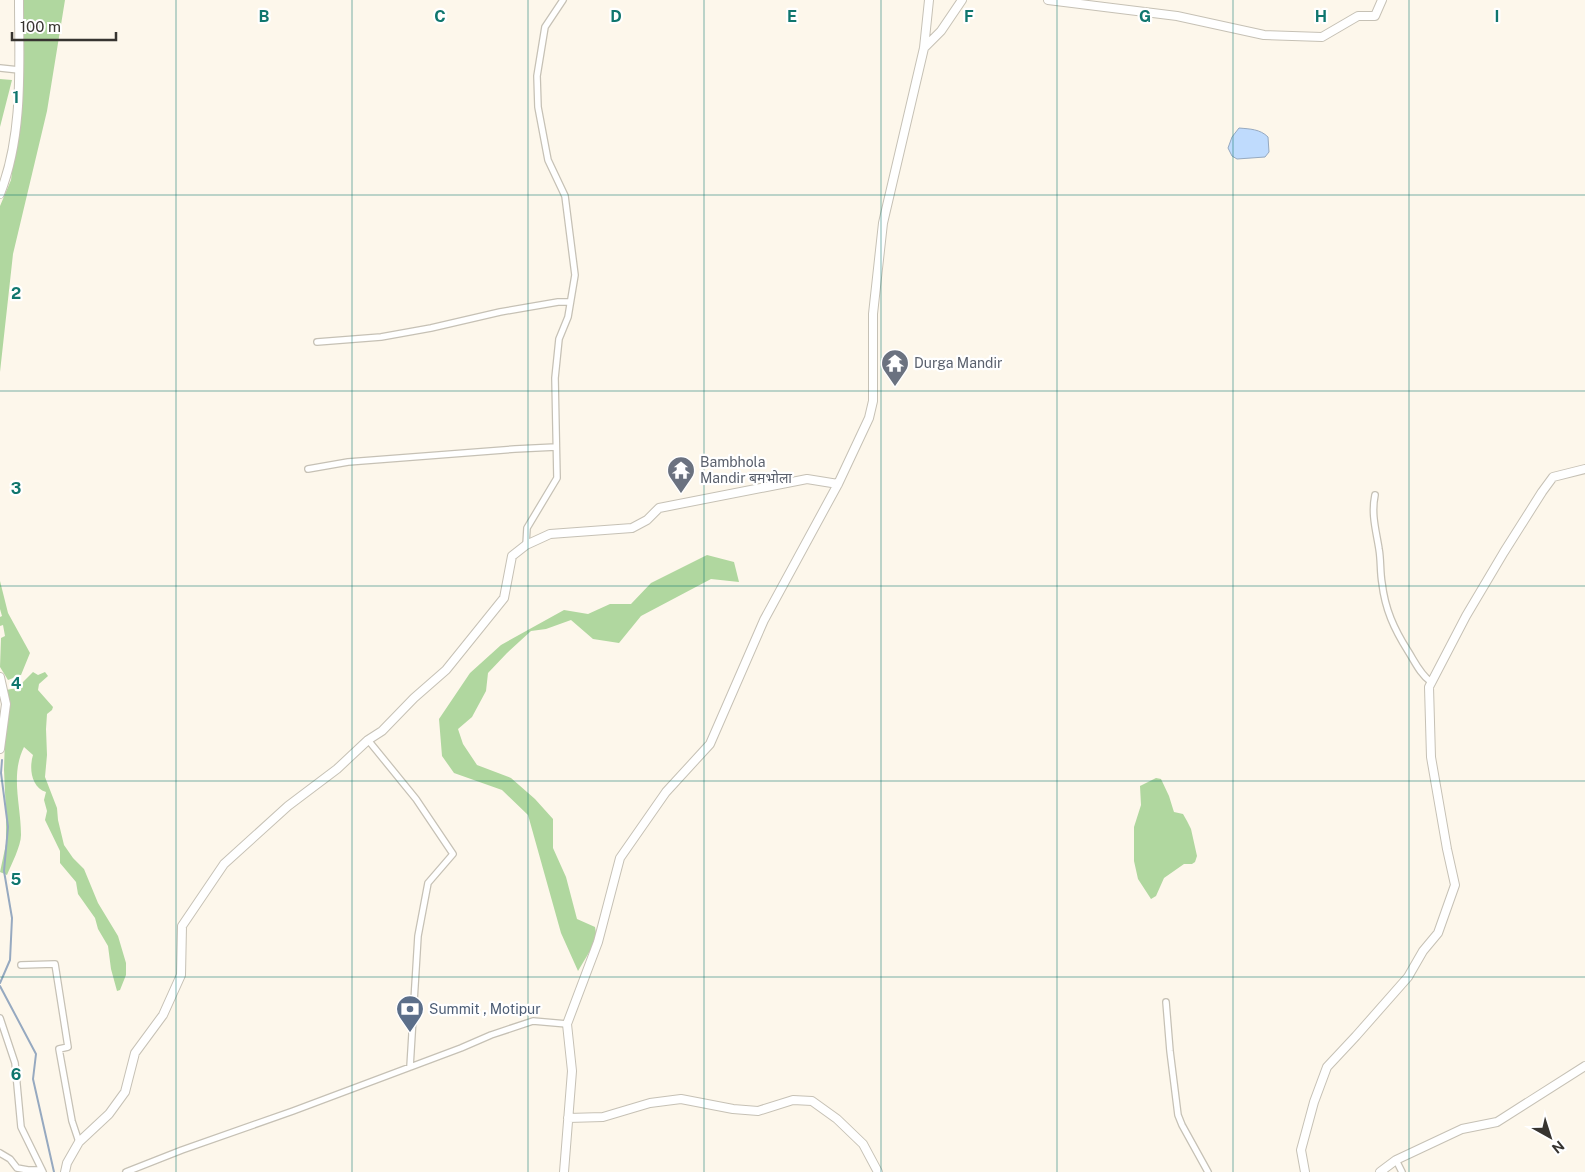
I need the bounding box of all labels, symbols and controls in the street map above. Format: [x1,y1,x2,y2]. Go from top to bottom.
text: B [259,7,270,26]
text: C [434,7,446,26]
text: D [610,7,622,26]
text: E [787,7,797,26]
text: F [964,7,974,26]
text: G [1139,7,1151,26]
text: H [1315,7,1327,26]
text: I [1495,7,1499,26]
scale bar [12,10,116,42]
text: 100 m [20,18,61,35]
text: 1 [13,88,19,107]
text: 2 [11,284,21,303]
temple icon: Durga Mandir [880,348,910,387]
place label: Durga Mandir [914,355,1002,371]
place label: Bambhola Mandir बमभोला [700,454,792,486]
temple icon: Bambhola Mandir बमभोला [666,455,696,494]
text: 3 [11,479,21,498]
text: 4 [11,674,22,693]
text: 5 [11,870,22,889]
bank icon: Summit , Motipur [395,994,425,1033]
place label: Summit , Motipur [429,1001,541,1017]
text: 6 [11,1065,21,1084]
north arrow [1525,1112,1575,1162]
text: N [1549,1137,1567,1157]

